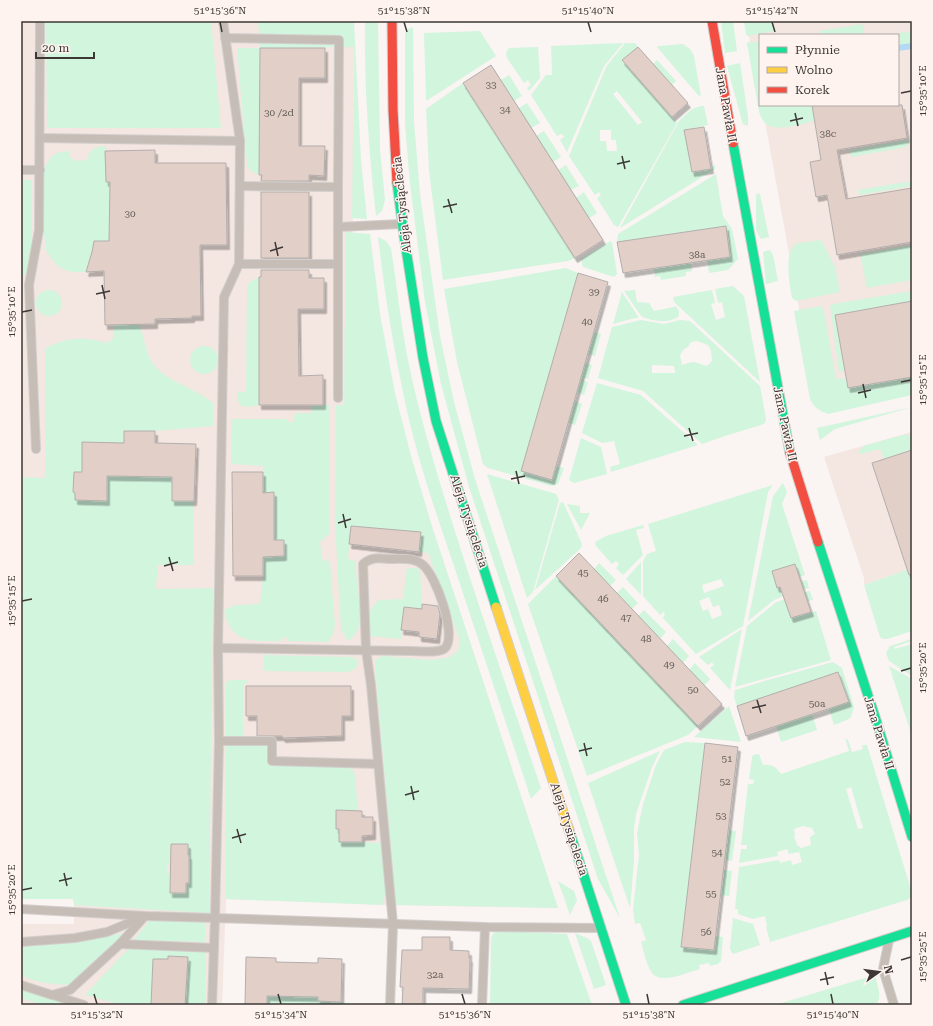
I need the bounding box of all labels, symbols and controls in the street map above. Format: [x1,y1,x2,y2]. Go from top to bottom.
text: 51°15'36"N [194,5,246,16]
text: 51°15'38"N [378,5,430,16]
text: 51°15'40"N [562,5,614,16]
text: 51°15'42"N [746,5,798,16]
scale bar [36,34,94,60]
legend [759,34,899,106]
text: 20 m [42,41,69,55]
text: Płynnie [795,43,840,57]
text: Wolno [795,63,833,77]
text: 15°35'10"E [917,65,928,117]
street label: Jana Pawła II [712,66,740,144]
house number: 33 [485,79,497,90]
text: Korek [795,83,830,97]
house number: 34 [499,104,511,115]
house number: 30 /2d [264,107,295,118]
house number: 38c [820,128,837,139]
street label: Aleja Tysiąclecia [390,156,414,254]
house number: 30 [124,208,136,219]
house number: 38a [689,249,706,260]
text: 15°35'10"E [6,286,17,338]
house number: 39 [588,286,600,297]
house number: 40 [581,316,593,327]
text: 15°35'15"E [917,354,928,406]
street label: Jana Pawła II [770,385,800,463]
street label: Aleja Tysiąclecia [447,473,491,570]
house number: 45 [577,567,589,578]
text: 15°35'15"E [6,575,17,627]
house number: 46 [597,593,609,604]
house number: 47 [620,612,632,623]
house number: 48 [640,633,652,644]
text: 15°35'20"E [917,642,928,694]
house number: 49 [663,659,675,670]
house number: 50 [687,684,699,695]
street label: Jana Pawła II [861,695,897,771]
house number: 50a [809,698,826,709]
house number: 51 [721,753,733,764]
house number: 52 [719,776,731,787]
street label: Aleja Tysiąclecia [547,781,591,878]
house number: 53 [715,810,727,821]
house number: 54 [711,847,723,858]
text: 15°35'20"E [6,864,17,916]
house number: 55 [705,888,717,899]
house number: 56 [700,926,712,937]
text: 15°35'25"E [917,931,928,983]
north arrow [859,952,899,992]
text: N [881,964,896,976]
house number: 32a [427,969,444,980]
text: 51°15'32"N [71,1009,123,1020]
text: 51°15'34"N [255,1009,307,1020]
text: 51°15'36"N [439,1009,491,1020]
text: 51°15'38"N [623,1009,675,1020]
text: 51°15'40"N [807,1009,859,1020]

